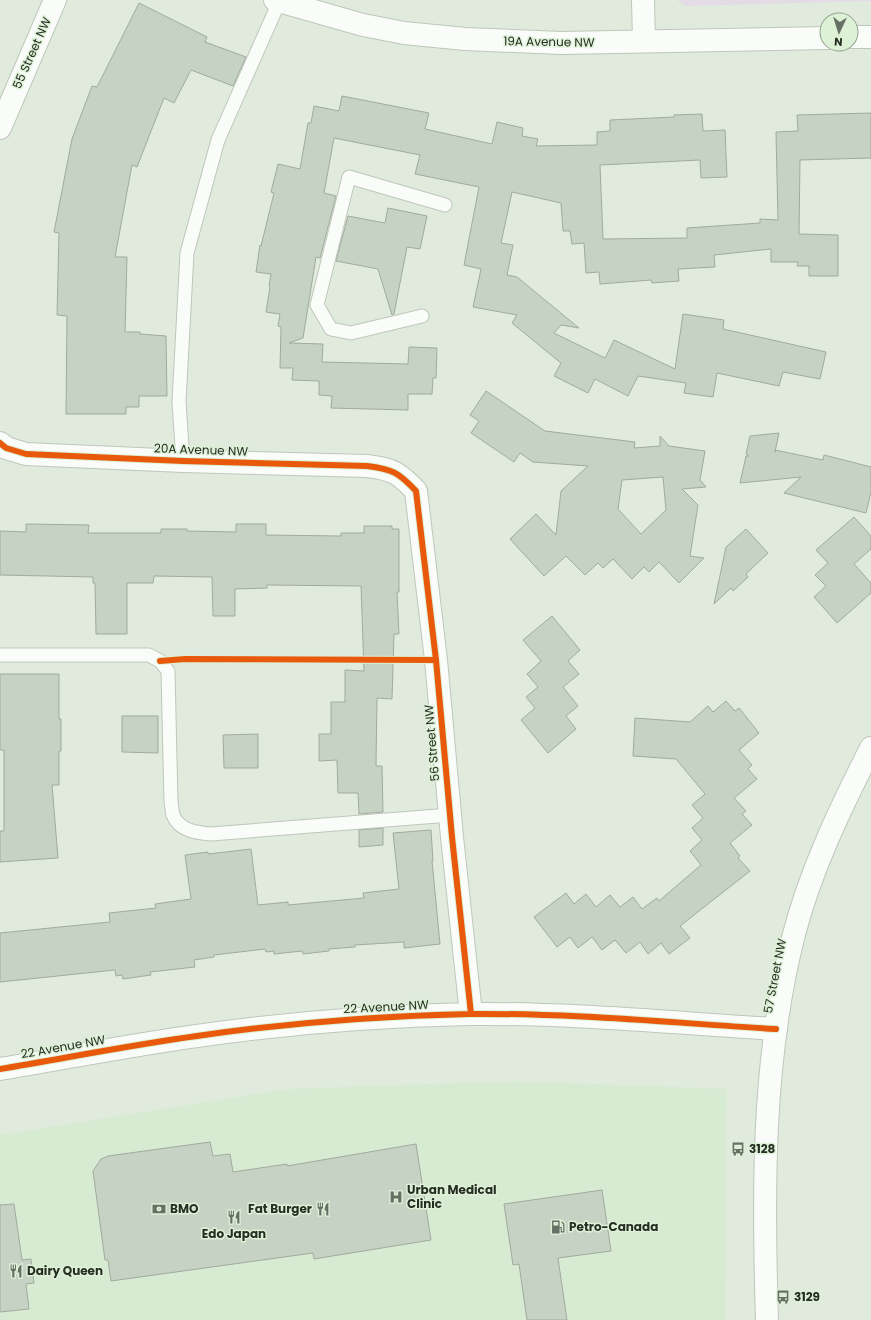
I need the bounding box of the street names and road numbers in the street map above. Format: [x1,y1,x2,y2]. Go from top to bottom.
street label: 55 Street NW [8,14,55,91]
street label: 19A Avenue NW [503,32,595,51]
street label: 20A Avenue NW [154,439,249,460]
street label: 56 Street NW [420,704,443,782]
street label: 57 Street NW [759,937,790,1015]
street label: 22 Avenue NW [343,996,429,1017]
street label: 22 Avenue NW [19,1031,107,1062]

